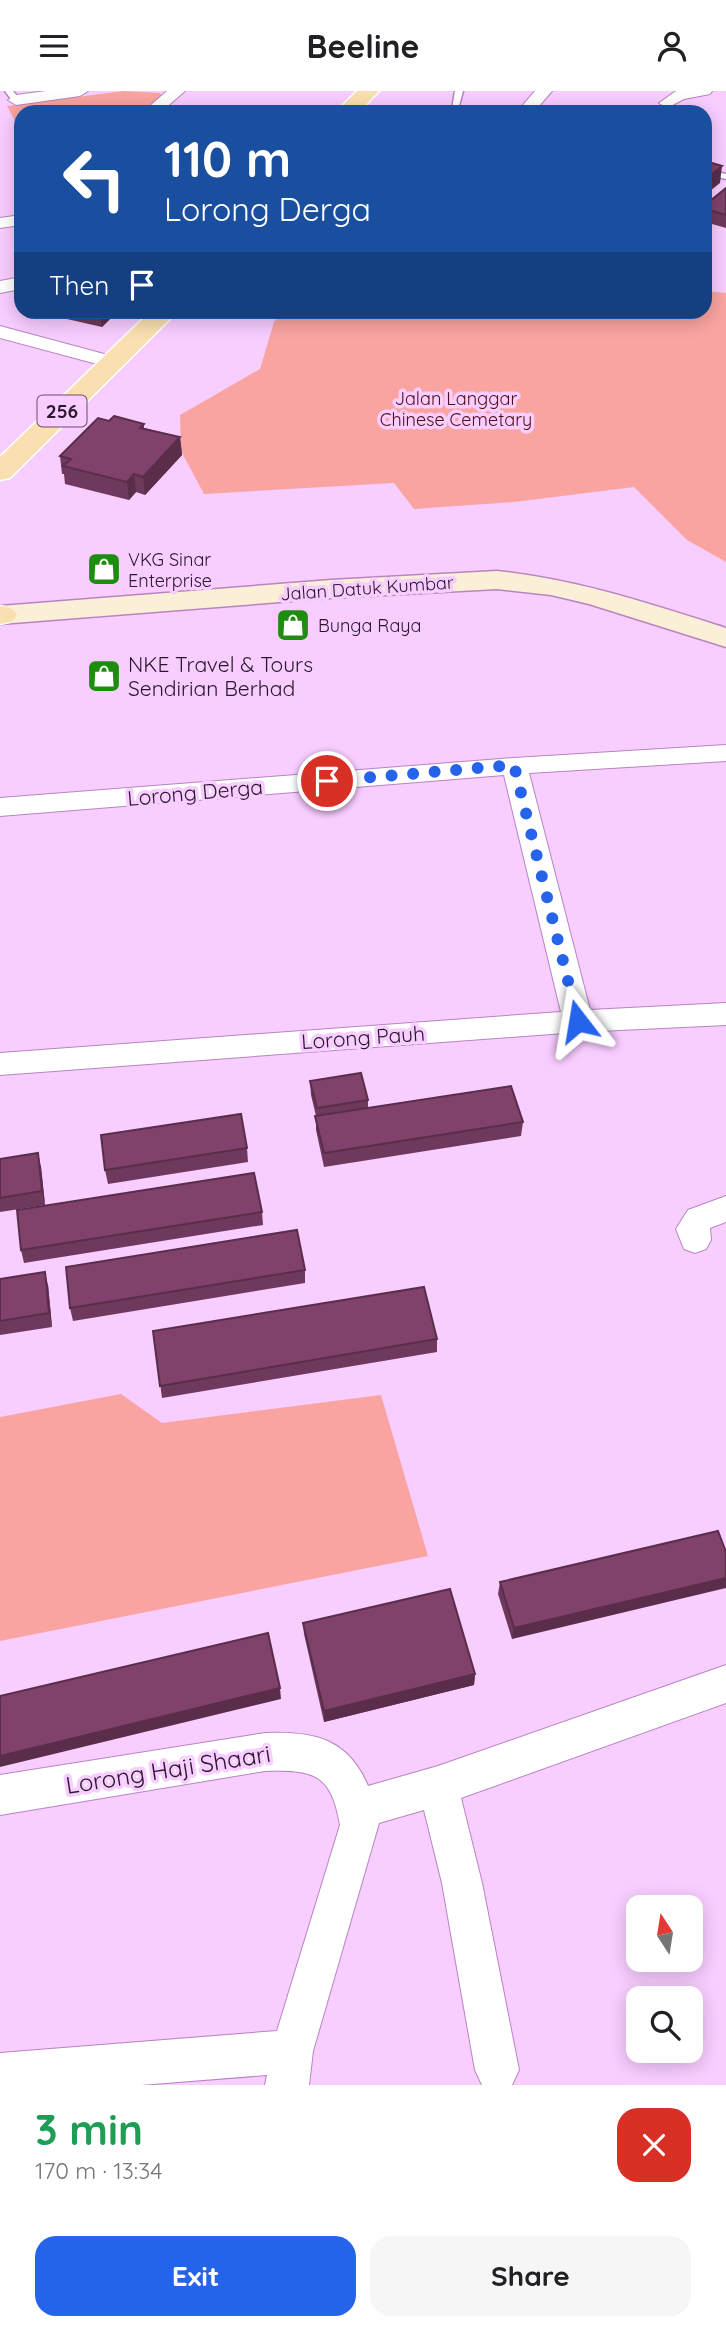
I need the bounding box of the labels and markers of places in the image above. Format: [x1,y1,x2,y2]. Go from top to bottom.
place label: VKG Sinar Enterprise [128,548,212,592]
shop icon: VKG Sinar Enterprise [85,550,123,588]
shop icon: Bunga Raya [274,606,312,644]
place label: Bunga Raya [318,614,422,637]
place label: NKE Travel & Tours Sendirian Berhad [128,651,313,701]
shop icon: NKE Travel & Tours Sendirian Berhad [85,657,123,695]
pin [297,751,357,811]

